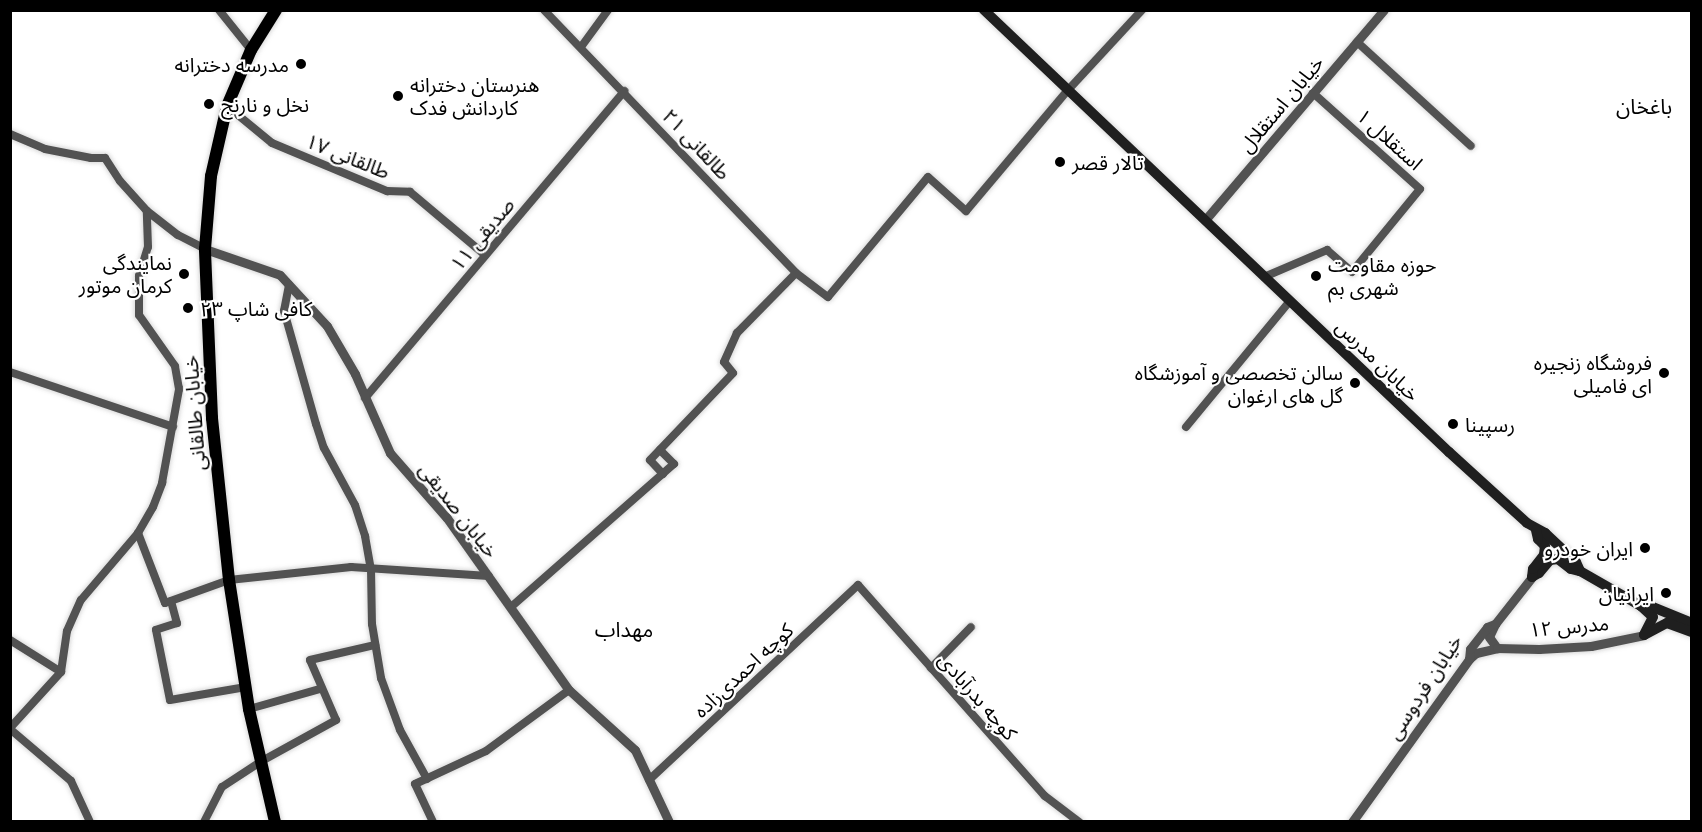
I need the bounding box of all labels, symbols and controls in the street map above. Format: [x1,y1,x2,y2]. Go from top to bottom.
street label: خیابان استقلال [1234,51,1328,157]
place label: مدرسه دخترانه [175,52,289,76]
marker: مدرسه دخترانه [294,57,308,71]
place label: هنرستان دخترانه کاردانش فدک [410,72,539,119]
marker: هنرستان دخترانه کاردانش فدک [391,89,405,103]
place label: نخل و نارنج [221,92,309,116]
district label: باغخان [1616,93,1672,119]
marker: نخل و نارنج [202,97,216,111]
street label: طالقانی ۲۱ [658,103,736,185]
street label: استقلال ۱ [1352,103,1428,175]
street label: طالقانی ۱۷ [303,128,393,184]
place label: تالار قصر [1072,150,1144,174]
marker: تالار قصر [1053,155,1067,169]
street label: صدیقی ۱۱ [445,193,519,275]
place label: نمایندگی کرمان موتور [79,250,172,297]
place label: حوزه مقاومت شهری بم [1328,252,1436,299]
marker: نمایندگی کرمان موتور [177,267,191,281]
marker: حوزه مقاومت شهری بم [1309,269,1323,283]
place label: کافی شاپ ۲۳ [200,296,312,320]
marker: کافی شاپ ۲۳ [181,301,195,315]
street label: خیابان مدرس [1331,314,1425,406]
place label: فروشگاه زنجیره ای فامیلی [1534,350,1652,397]
street label: خیابان طالقانی [178,355,210,471]
place label: سالن تخصصی و آموزشگاه گل های ارغوان [1135,360,1343,407]
marker: فروشگاه زنجیره ای فامیلی [1657,366,1671,380]
marker: سالن تخصصی و آموزشگاه گل های ارغوان [1348,376,1362,390]
place label: رسپینا [1465,412,1515,436]
marker: رسپینا [1446,417,1460,431]
street label: خیابان صدیقی [414,458,504,562]
place label: ایران خودرو [1544,536,1633,560]
marker: ایران خودرو [1638,541,1652,555]
place label: ایرانیان [1599,581,1654,605]
marker: ایرانیان [1659,586,1673,600]
street label: مدرس ۱۲ [1528,611,1610,641]
district label: مهداب [595,616,653,642]
street label: کوچه احمدی‌زاده [688,618,798,722]
street label: خیابان فردوسی [1381,630,1467,744]
street label: کوچه بدرآبادی [934,647,1022,745]

